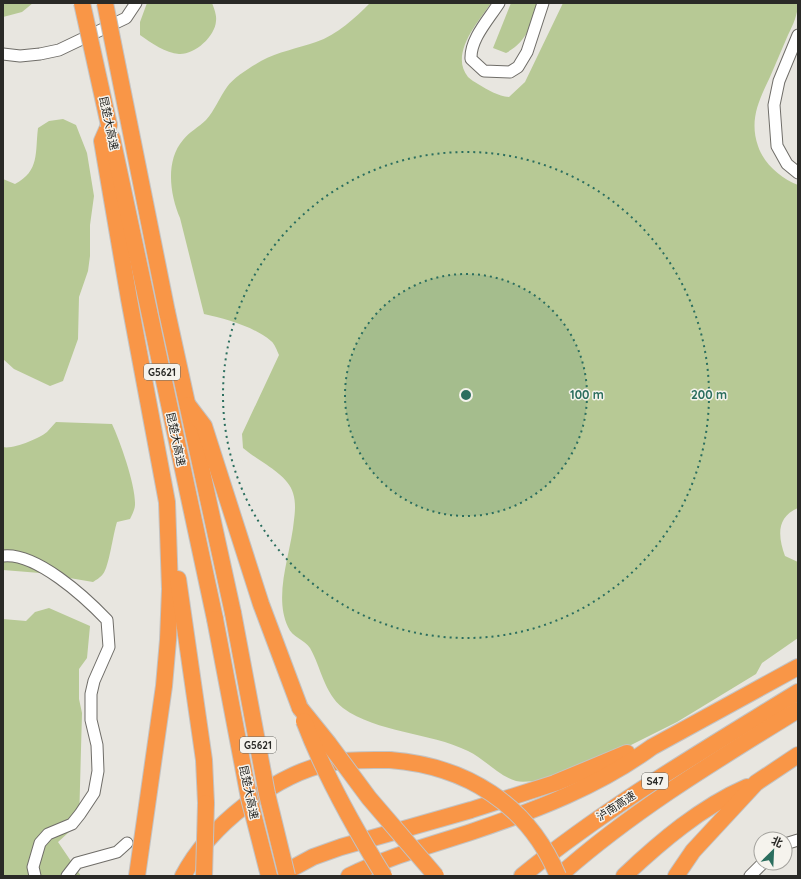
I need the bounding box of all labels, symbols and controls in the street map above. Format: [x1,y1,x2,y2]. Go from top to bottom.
street label: 昆楚大高速 [96,95,122,151]
road number: G5621 [144,364,180,380]
text: 100 m [570,387,604,402]
text: 200 m [691,387,727,402]
centre of rings [459,388,473,402]
street label: 昆楚大高速 [163,411,189,467]
road number: G5621 [240,737,276,753]
street label: 昆楚大高速 [236,764,262,820]
road number: S47 [642,773,668,789]
street label: 泸南高速 [594,788,638,824]
north arrow [753,831,793,871]
text: 北 [769,833,785,850]

